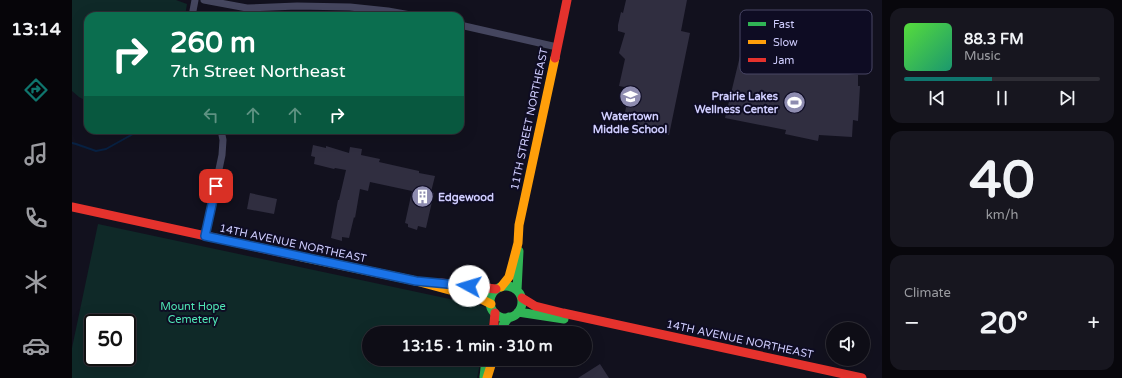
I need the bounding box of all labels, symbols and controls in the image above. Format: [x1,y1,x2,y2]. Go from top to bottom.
legend [740,10,872,74]
text: 13:14 [11,18,61,40]
text: Fast [773,18,794,31]
text: 260 m [170,26,256,60]
icon: right [104,28,156,80]
text: 88.3 FM [964,30,1024,48]
text: Slow [773,36,798,49]
street label: 11TH STREET NORTHEAST [508,47,551,191]
text: Music [964,48,1001,64]
text: Jam [773,54,794,67]
text: 7th Street Northeast [170,60,346,82]
icon: directions [22,76,50,104]
school or university icon: Watertown Middle School [617,83,643,109]
icon: previous [926,87,948,109]
icon: pause [991,87,1013,109]
icon: next [1056,87,1078,109]
sports icon: Prairie Lakes Wellness Center [781,89,807,115]
place label: Prairie Lakes Wellness Center [694,90,779,116]
icon: left [200,104,222,126]
icon: ahead [242,104,264,126]
icon: ahead [284,104,306,126]
icon: right [326,104,348,126]
place label: Watertown Middle School [593,110,667,136]
icon: music [22,140,50,168]
text: 40 [969,149,1035,212]
pin [199,169,233,203]
icon: arrive [205,175,227,197]
building icon: Edgewood [409,184,435,210]
place label: Edgewood [438,191,494,205]
icon: phone [22,204,50,232]
text: km/h [986,207,1018,223]
street label: 14TH AVENUE NORTHEAST [218,222,368,266]
position arrow [448,265,490,307]
icon: climate [22,268,50,296]
text: Climate [904,285,951,301]
park label: Mount Hope Cemetery [160,300,226,326]
text: 20° [979,305,1028,342]
text: − [904,310,920,336]
text: + [1088,310,1100,336]
speed limit sign: 50 [84,314,136,366]
street label: 14TH AVENUE NORTHEAST [665,318,815,362]
map controls [826,322,870,366]
button: sound [826,322,870,366]
icon: car [22,332,50,360]
text: 13:15 · 1 min · 310 m [402,337,552,355]

